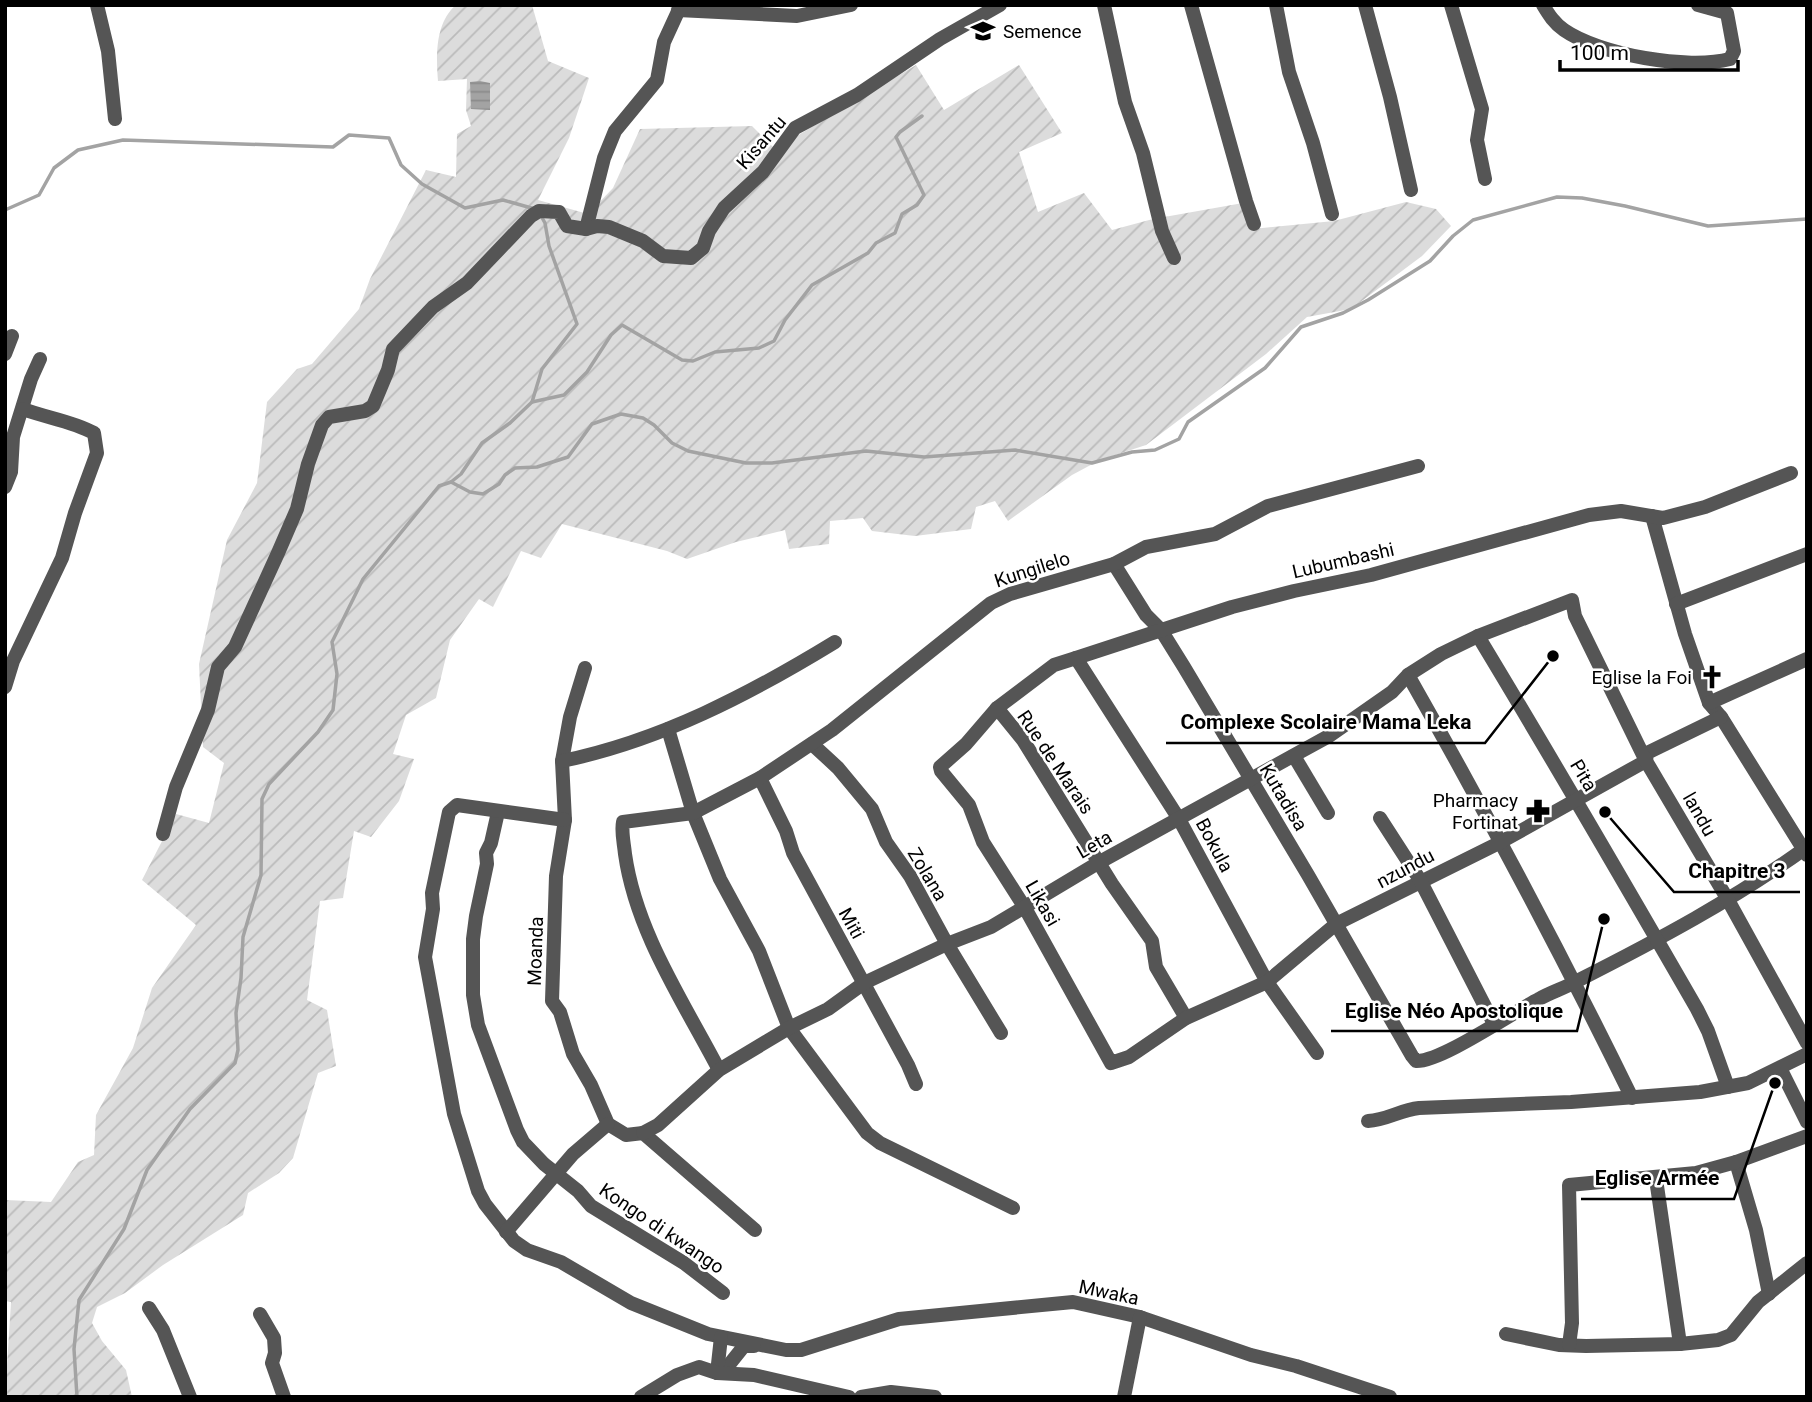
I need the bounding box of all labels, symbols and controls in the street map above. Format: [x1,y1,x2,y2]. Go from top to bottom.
school or university icon: Semence [969,17,997,45]
place label: Semence [1003,20,1082,43]
scale bar [1560,28,1738,72]
text: 100 m [1570,41,1629,65]
street label: Kisantu [732,111,791,174]
street label: Lubumbashi [1290,538,1396,583]
street label: Kungilelo [991,546,1073,592]
church icon: Eglise la Foi [1698,663,1726,691]
place label: Eglise la Foi [1591,666,1692,689]
callout: Complexe Scolaire Mama Leka [1166,701,1485,743]
street label: Rue de Marais [1012,706,1099,819]
text: Complexe Scolaire Mama Leka [1180,710,1472,734]
street label: Pita [1565,755,1602,795]
street label: Kutadisa [1255,760,1313,835]
street label: landu [1678,788,1721,840]
place label: Pharmacy Fortinat [1433,789,1518,834]
pharmacy icon: Pharmacy Fortinat [1524,797,1552,825]
street label: Bokula [1191,814,1238,876]
street label: Leta [1073,825,1116,864]
street label: Zolana [903,844,952,905]
street label: nzundu [1372,844,1438,893]
callout: Chapitre 3 [1674,850,1800,892]
text: Chapitre 3 [1688,859,1786,883]
street label: Likasi [1020,876,1065,930]
street label: Miti [834,904,869,943]
street label: Moanda [523,916,548,986]
callout: Eglise Néo Apostolique [1331,989,1577,1031]
text: Eglise Néo Apostolique [1345,999,1563,1023]
callout: Eglise Armée [1581,1157,1734,1199]
text: Eglise Armée [1595,1166,1719,1190]
street label: Kongo di kwango [595,1178,728,1279]
street label: Mwaka [1077,1275,1141,1310]

